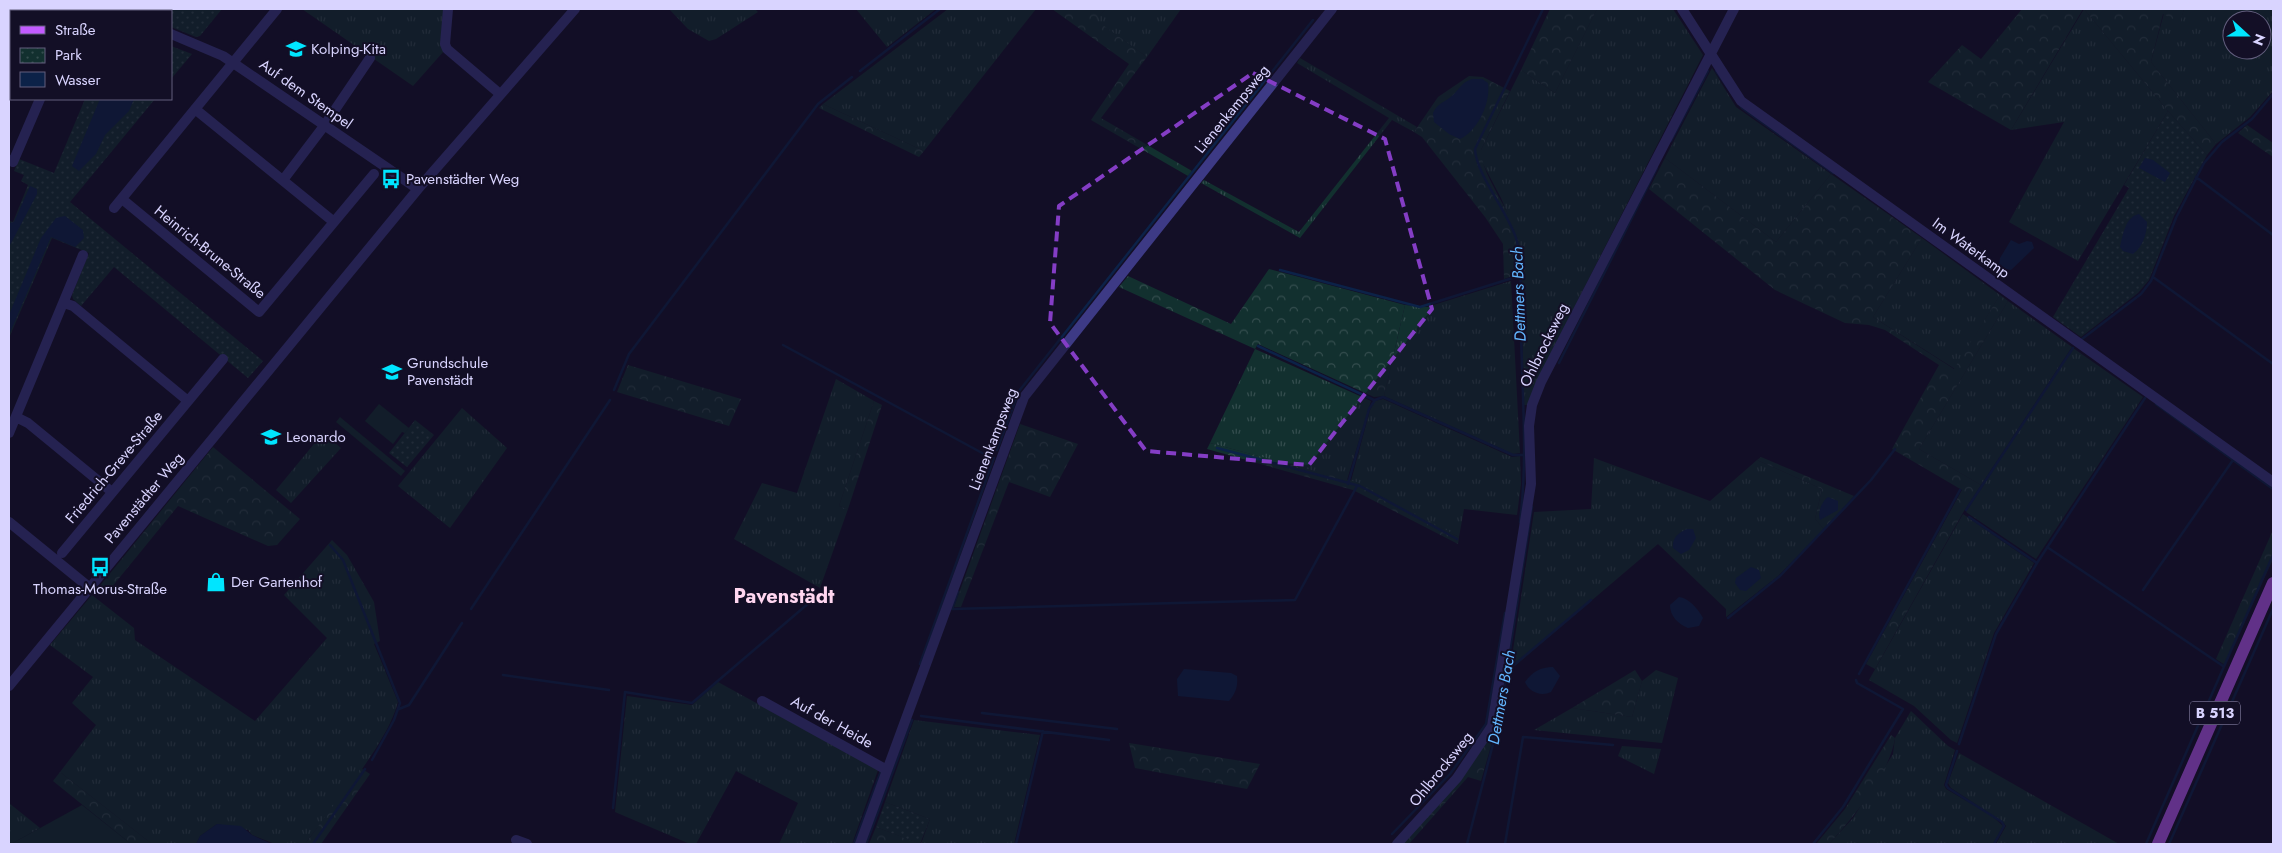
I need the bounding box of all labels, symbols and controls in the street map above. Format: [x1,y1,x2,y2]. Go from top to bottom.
legend [10,10,172,100]
north arrow [2222,10,2272,60]
text: Straße [55,19,96,41]
text: N [2248,31,2270,48]
school or university icon: Kolping-Kita [285,38,307,60]
place label: Kolping-Kita [311,38,386,60]
text: Park [55,44,82,66]
street label: Auf dem Stempel [255,54,357,134]
street label: Lienenkampsweg [1189,60,1275,158]
text: Wasser [55,69,101,91]
bus stop icon: Pavenstädter Weg [380,168,402,190]
place label: Pavenstädter Weg [406,168,519,190]
street label: Heinrich-Brune-Straße [149,200,271,304]
street label: Im Waterkamp [1928,212,2015,284]
water label: Dettmers Bach [1505,246,1532,342]
street label: Ohlbrocksweg [1514,299,1574,391]
place label: Grundschule Pavenstädt [407,352,488,391]
school or university icon: Grundschule Pavenstädt [381,361,403,383]
street label: Lienenkampsweg [963,385,1023,493]
street label: Friedrich-Greve-Straße [60,406,168,528]
school or university icon: Leonardo [260,426,282,448]
place label: Leonardo [286,426,346,448]
street label: Pavenstädter Weg [99,448,189,548]
bus stop icon: Thomas-Morus-Straße [89,556,111,578]
shop icon: Der Gartenhof [205,571,227,593]
place label: Der Gartenhof [231,571,323,593]
place label: Thomas-Morus-Straße [33,578,167,600]
district label: Pavenstädt [734,582,835,611]
water label: Dettmers Bach [1482,648,1521,746]
street label: Auf der Heide [787,690,877,754]
road number: B 513 [2190,701,2240,724]
street label: Ohlbrocksweg [1404,727,1478,811]

